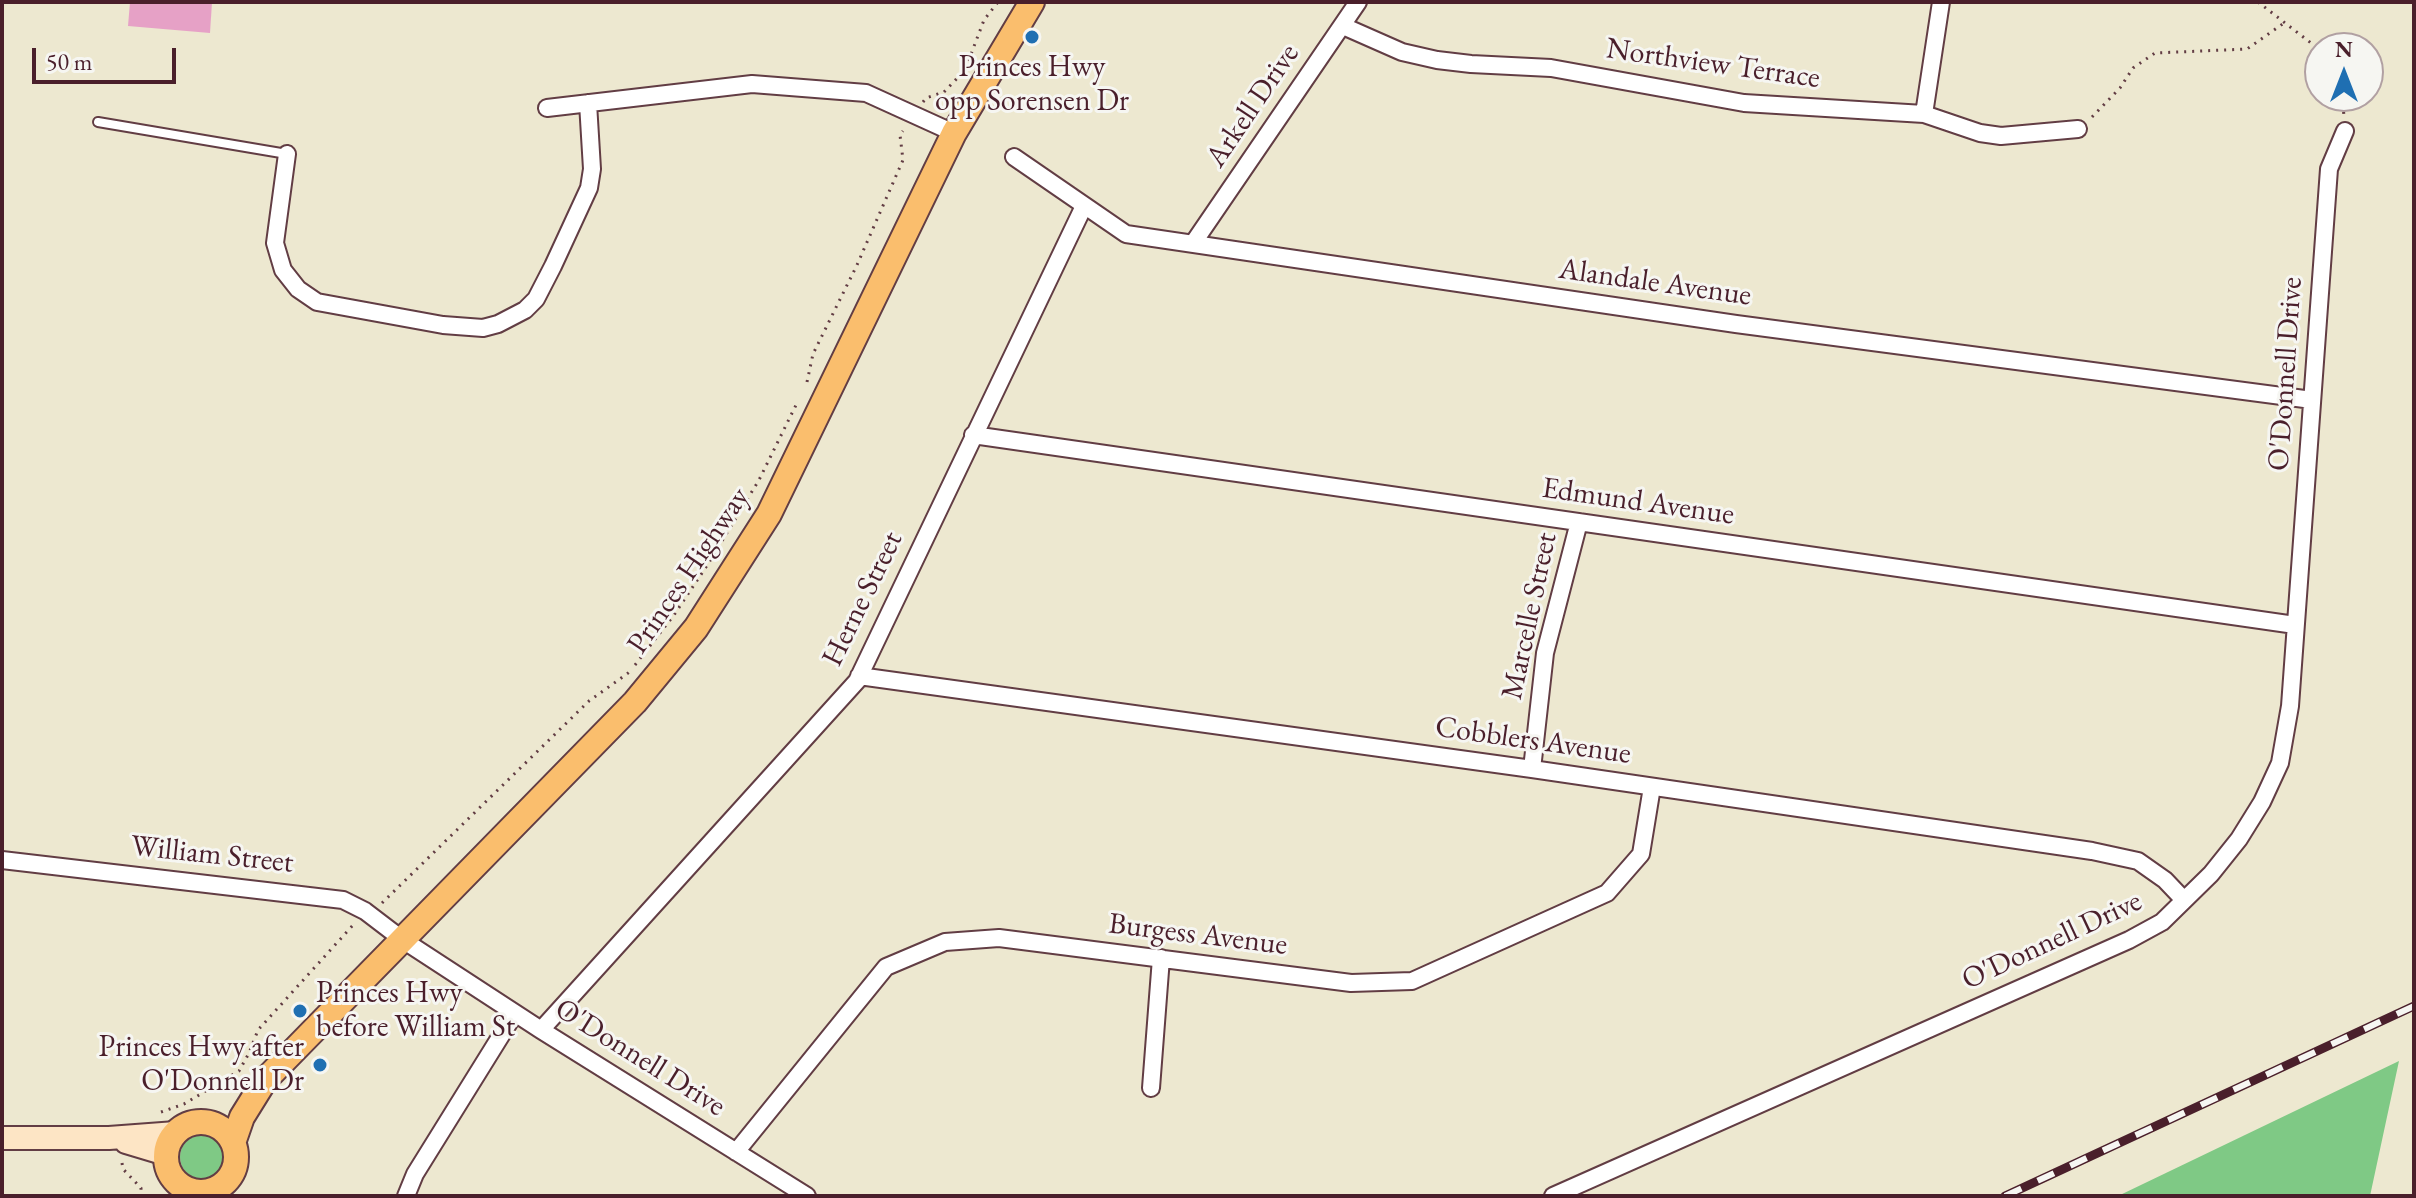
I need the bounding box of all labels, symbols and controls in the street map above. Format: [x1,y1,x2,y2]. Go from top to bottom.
marker: Princes Hwy opp Sorensen Dr [1023,28,1041,46]
street label: Northview Terrace [1604,31,1822,97]
scale bar [36,32,180,82]
north arrow [2304,32,2384,112]
text: N [2335,35,2353,64]
street label: Arkell Drive [1199,37,1307,175]
text: 50 m [46,46,93,77]
place label: Princes Hwy opp Sorensen Dr [935,50,1129,120]
street label: Alandale Avenue [1556,252,1754,314]
street label: O'Donnell Drive [2261,276,2311,472]
street label: Edmund Avenue [1540,471,1736,533]
street label: Princes Highway [620,481,758,661]
street label: Herne Street [815,526,911,672]
street label: Marcelle Street [1495,529,1565,703]
street label: Cobblers Avenue [1433,709,1633,773]
street label: William Street [129,829,295,881]
street label: O'Donnell Drive [1956,884,2148,998]
street label: Burgess Avenue [1107,906,1289,964]
place label: Princes Hwy before William St [316,976,515,1046]
street label: O'Donnell Drive [548,991,732,1125]
marker: Princes Hwy before William St [291,1002,309,1020]
place label: Princes Hwy after O'Donnell Dr [99,1030,304,1100]
marker: Princes Hwy after O'Donnell Dr [311,1056,329,1074]

